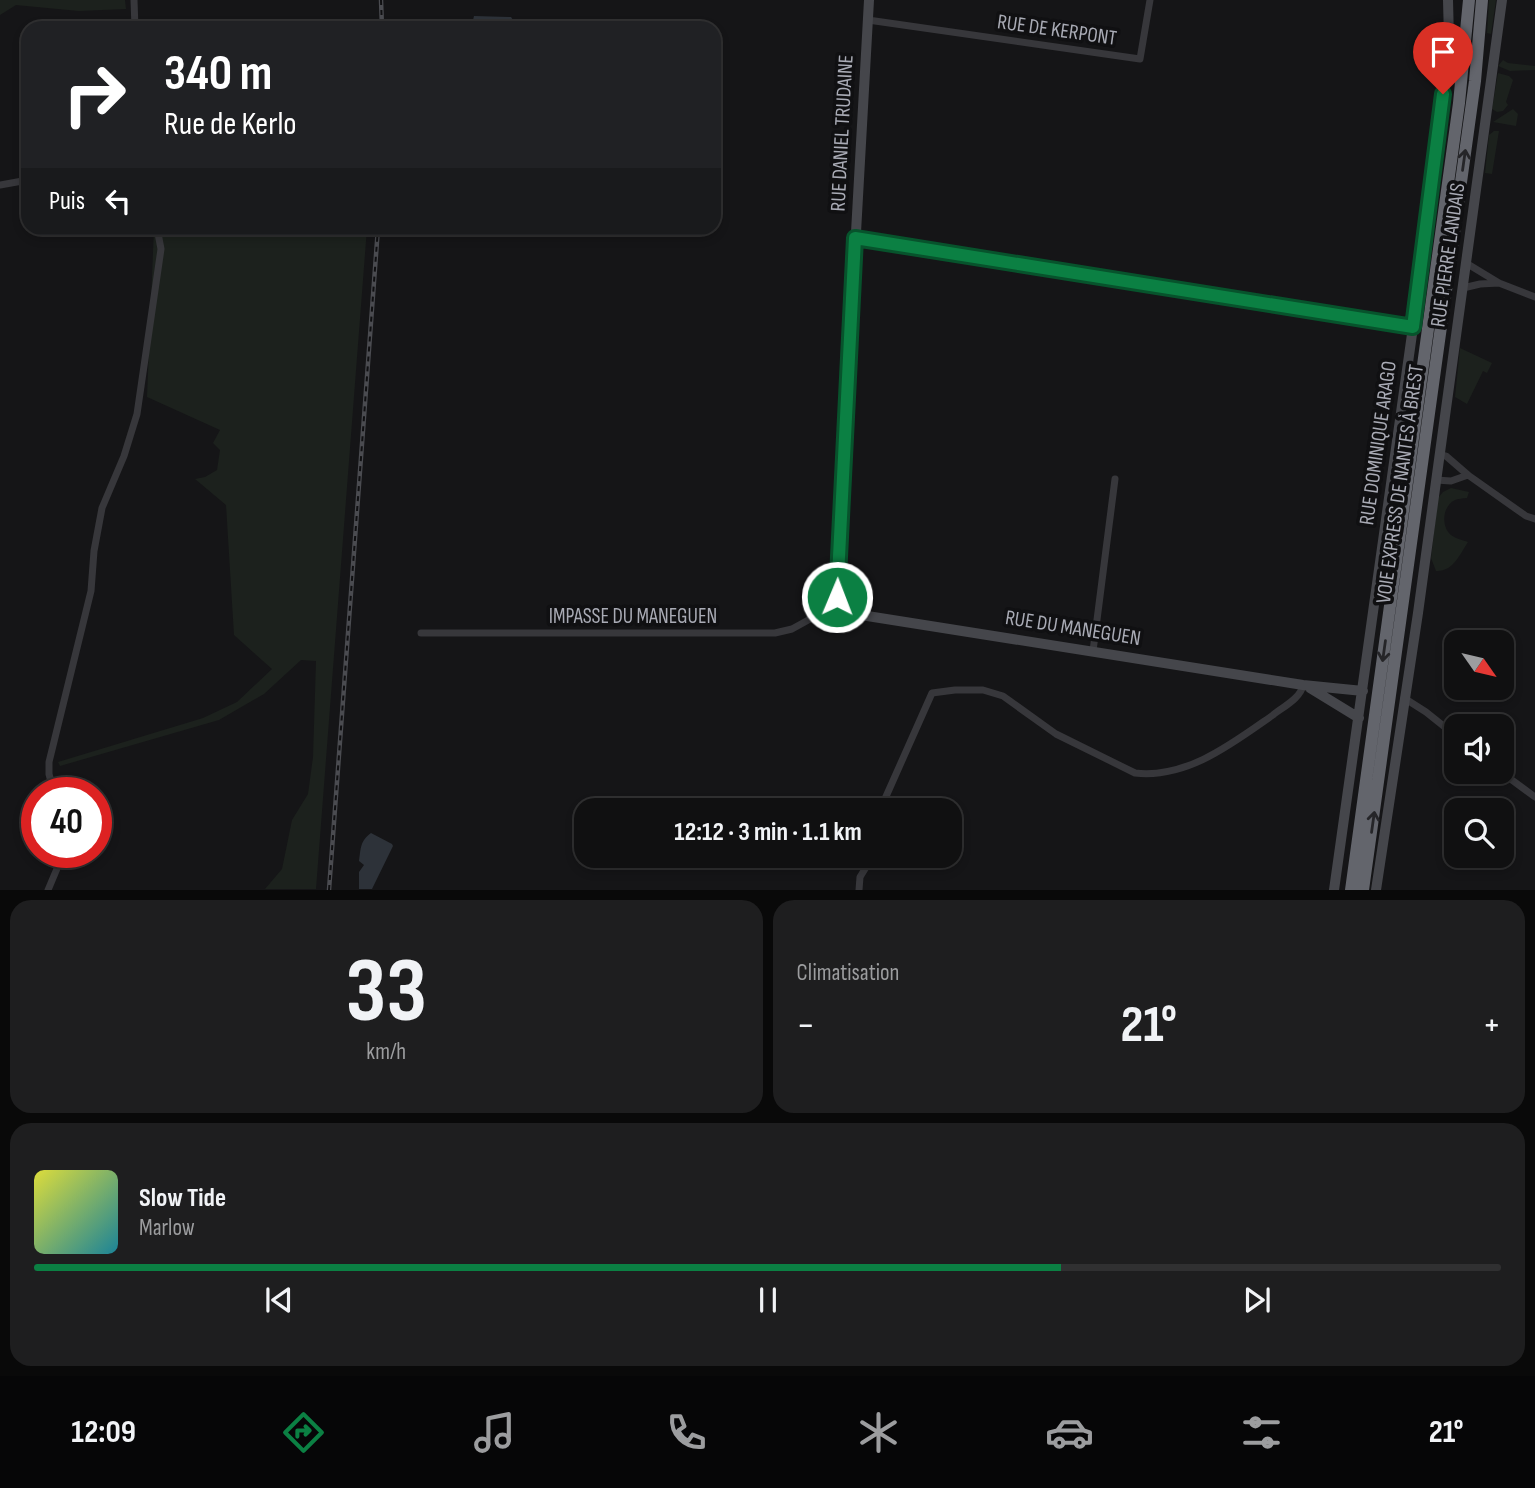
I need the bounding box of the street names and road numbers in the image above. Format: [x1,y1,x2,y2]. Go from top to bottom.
street label: RUE DE KERPONT [996,9,1119,51]
street label: RUE DANIEL TRUDAINE [825,54,859,212]
street label: RUE PIERRE LANDAIS [1426,181,1470,329]
street label: RUE DOMINIQUE ARAGO [1354,359,1402,527]
street label: VOIE EXPRESS DE NANTES À BREST [1371,362,1429,605]
street label: IMPASSE DU MANEGUEN [549,604,717,629]
street label: RUE DU MANEGUEN [1003,605,1143,651]

